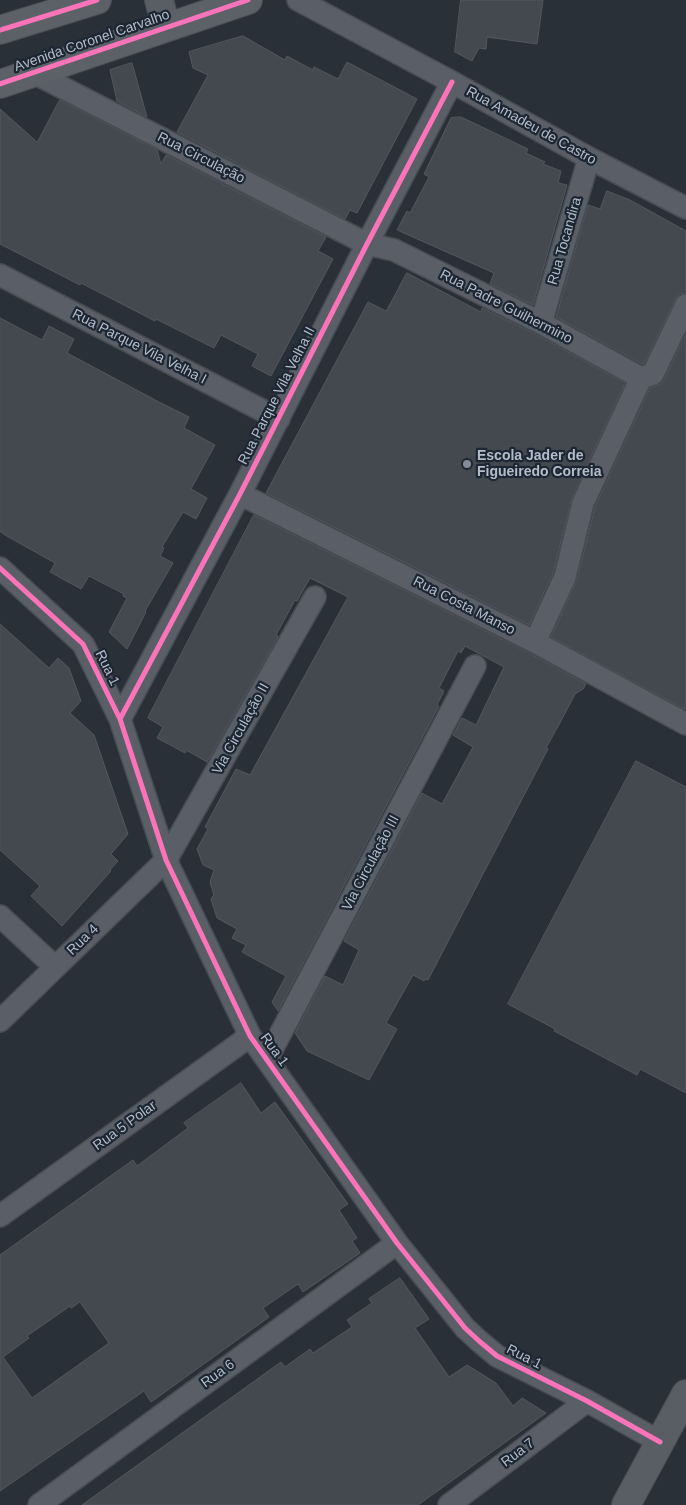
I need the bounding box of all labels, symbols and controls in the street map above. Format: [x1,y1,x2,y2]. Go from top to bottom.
street label: Avenida Coronel Carvalho [12,6,172,76]
street label: Rua Amadeu de Castro [463,83,599,169]
street label: Rua Circulação [155,129,247,187]
street label: Rua Tocandira [544,195,586,287]
street label: Rua Padre Guilhermino [437,266,575,348]
street label: Rua Parque Vila Velha I [69,306,209,388]
street label: Rua Parque Vila Velha II [235,324,319,468]
place label: Escola Jader de Figueiredo Correia [477,448,601,481]
marker: Escola Jader de Figueiredo Correia [461,458,473,470]
street label: Rua Costa Manso [410,573,518,639]
street label: Rua 1 [91,648,123,688]
street label: Via Circulação II [209,680,273,778]
street label: Via Circulação III [339,812,403,914]
street label: Rua 4 [64,921,102,959]
street label: Rua 1 [256,1030,292,1070]
street label: Rua 5 Polar [90,1097,160,1155]
street label: Rua 1 [504,1341,544,1373]
street label: Rua 6 [198,1356,238,1392]
street label: Rua 7 [498,1435,538,1471]

